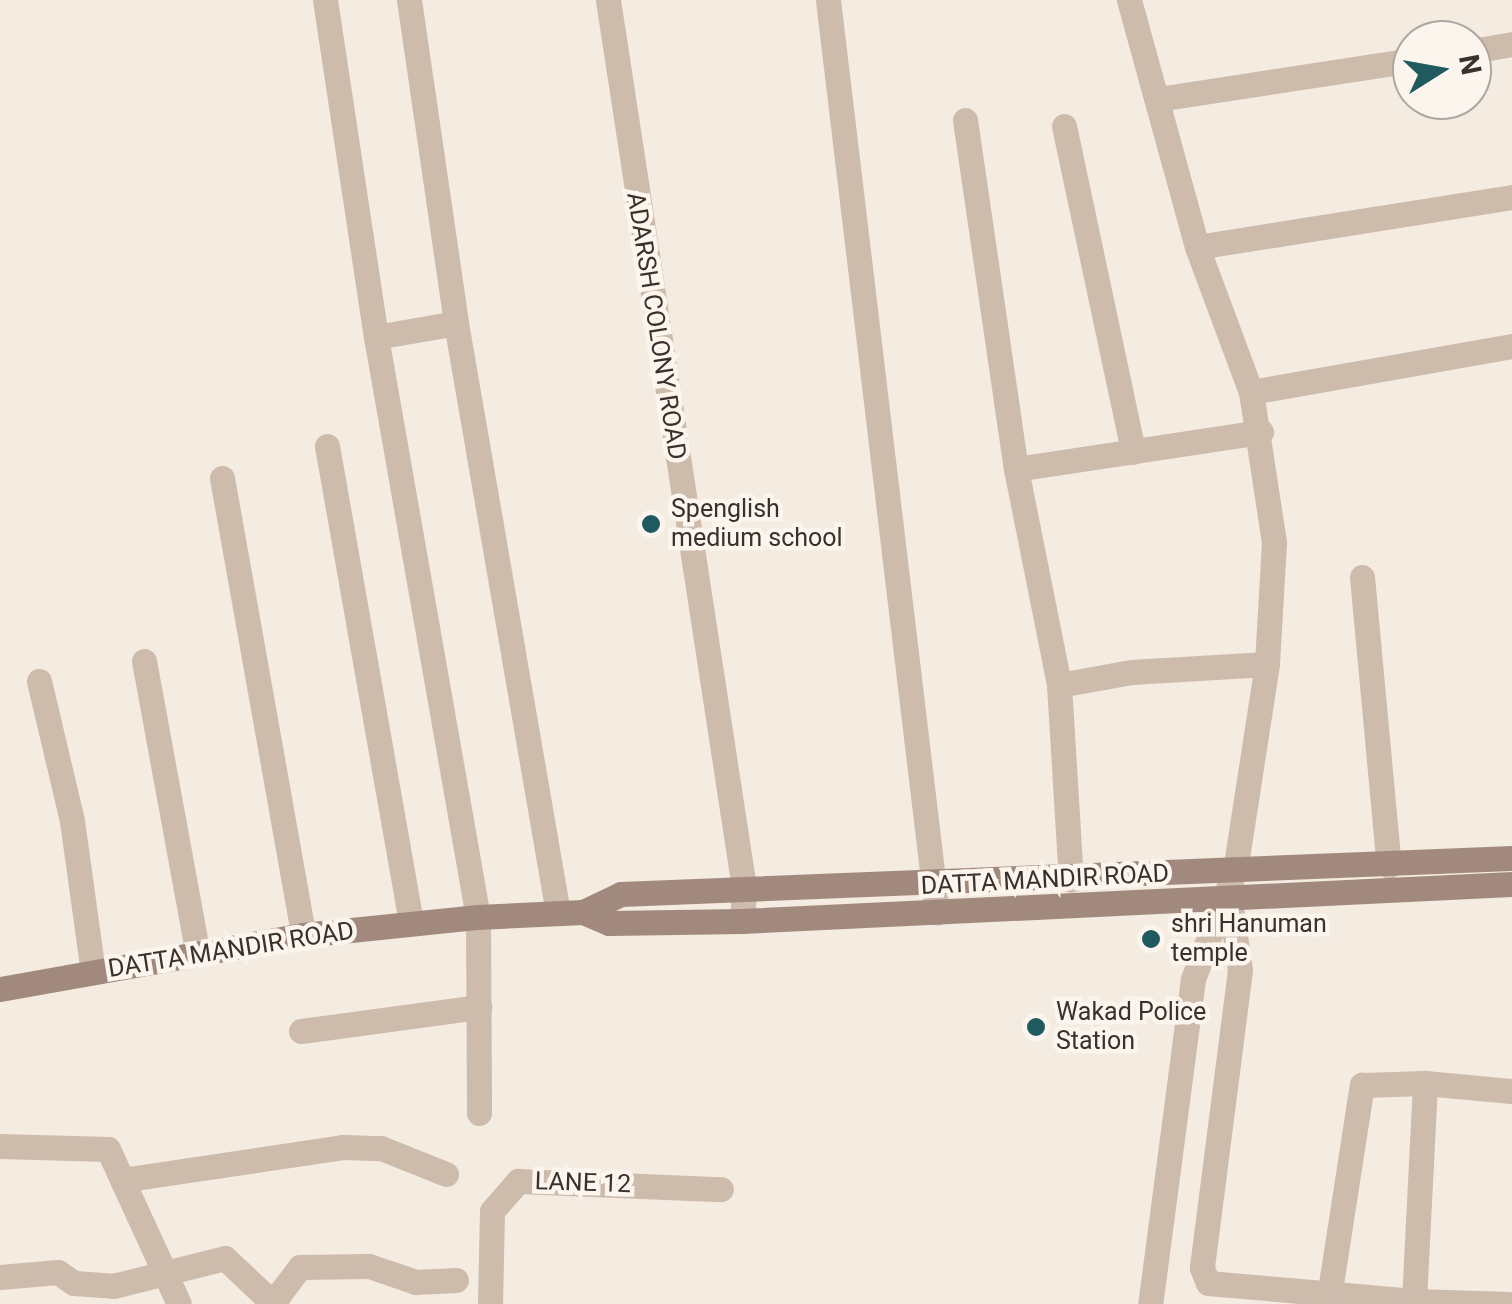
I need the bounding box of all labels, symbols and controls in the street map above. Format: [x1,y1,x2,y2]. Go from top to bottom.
north arrow [1392,20,1492,120]
text: N [1452,52,1488,77]
street label: ADARSH COLONY ROAD [620,190,692,462]
place label: Spenglish medium school [671,495,843,554]
marker: Spenglish medium school [640,513,662,535]
street label: DATTA MANDIR ROAD [920,859,1170,901]
place label: shri Hanuman temple [1171,910,1327,969]
street label: DATTA MANDIR ROAD [106,916,356,984]
marker: shri Hanuman temple [1140,928,1162,950]
place label: Wakad Police Station [1056,998,1206,1057]
marker: Wakad Police Station [1025,1016,1047,1038]
street label: LANE 12 [534,1166,632,1200]

